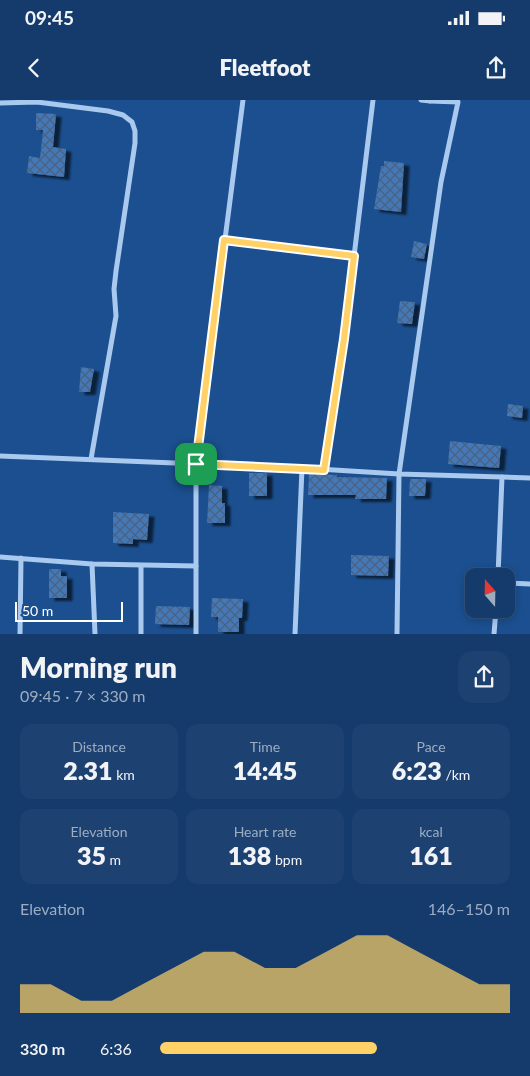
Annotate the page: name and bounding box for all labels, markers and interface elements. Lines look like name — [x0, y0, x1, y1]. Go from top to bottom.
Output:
text: 09:45 — [25, 6, 74, 29]
icon: back — [20, 54, 48, 82]
text: Fleetfoot — [220, 54, 310, 81]
icon: share — [482, 54, 510, 82]
pin — [175, 443, 217, 485]
icon: arrive — [182, 450, 210, 478]
north arrow — [465, 568, 515, 618]
map controls — [465, 568, 515, 618]
scale bar — [15, 598, 122, 622]
text: 50 m — [22, 602, 53, 619]
text: Morning run — [20, 650, 177, 684]
button: share — [458, 651, 510, 703]
text: 09:45 · 7 × 330 m — [20, 686, 145, 705]
text: Distance — [72, 738, 126, 755]
text: Time — [250, 738, 280, 755]
text: Pace — [416, 738, 446, 755]
text: 2.31 — [63, 755, 113, 785]
text: 14:45 — [233, 755, 297, 785]
text: 6:23 — [392, 755, 442, 785]
text: km — [113, 766, 135, 783]
text: /km — [442, 766, 470, 783]
text: Elevation — [71, 823, 127, 840]
text: Heart rate — [234, 823, 296, 840]
text: kcal — [419, 823, 443, 840]
text: 35 — [77, 840, 106, 870]
text: 138 — [228, 840, 271, 870]
text: 161 — [409, 840, 453, 870]
text: m — [106, 851, 121, 868]
text: bpm — [271, 851, 302, 868]
text: Elevation — [20, 899, 85, 918]
text: 146–150 m — [428, 899, 510, 918]
text: 330 m — [20, 1039, 65, 1058]
text: 6:36 — [100, 1039, 132, 1058]

